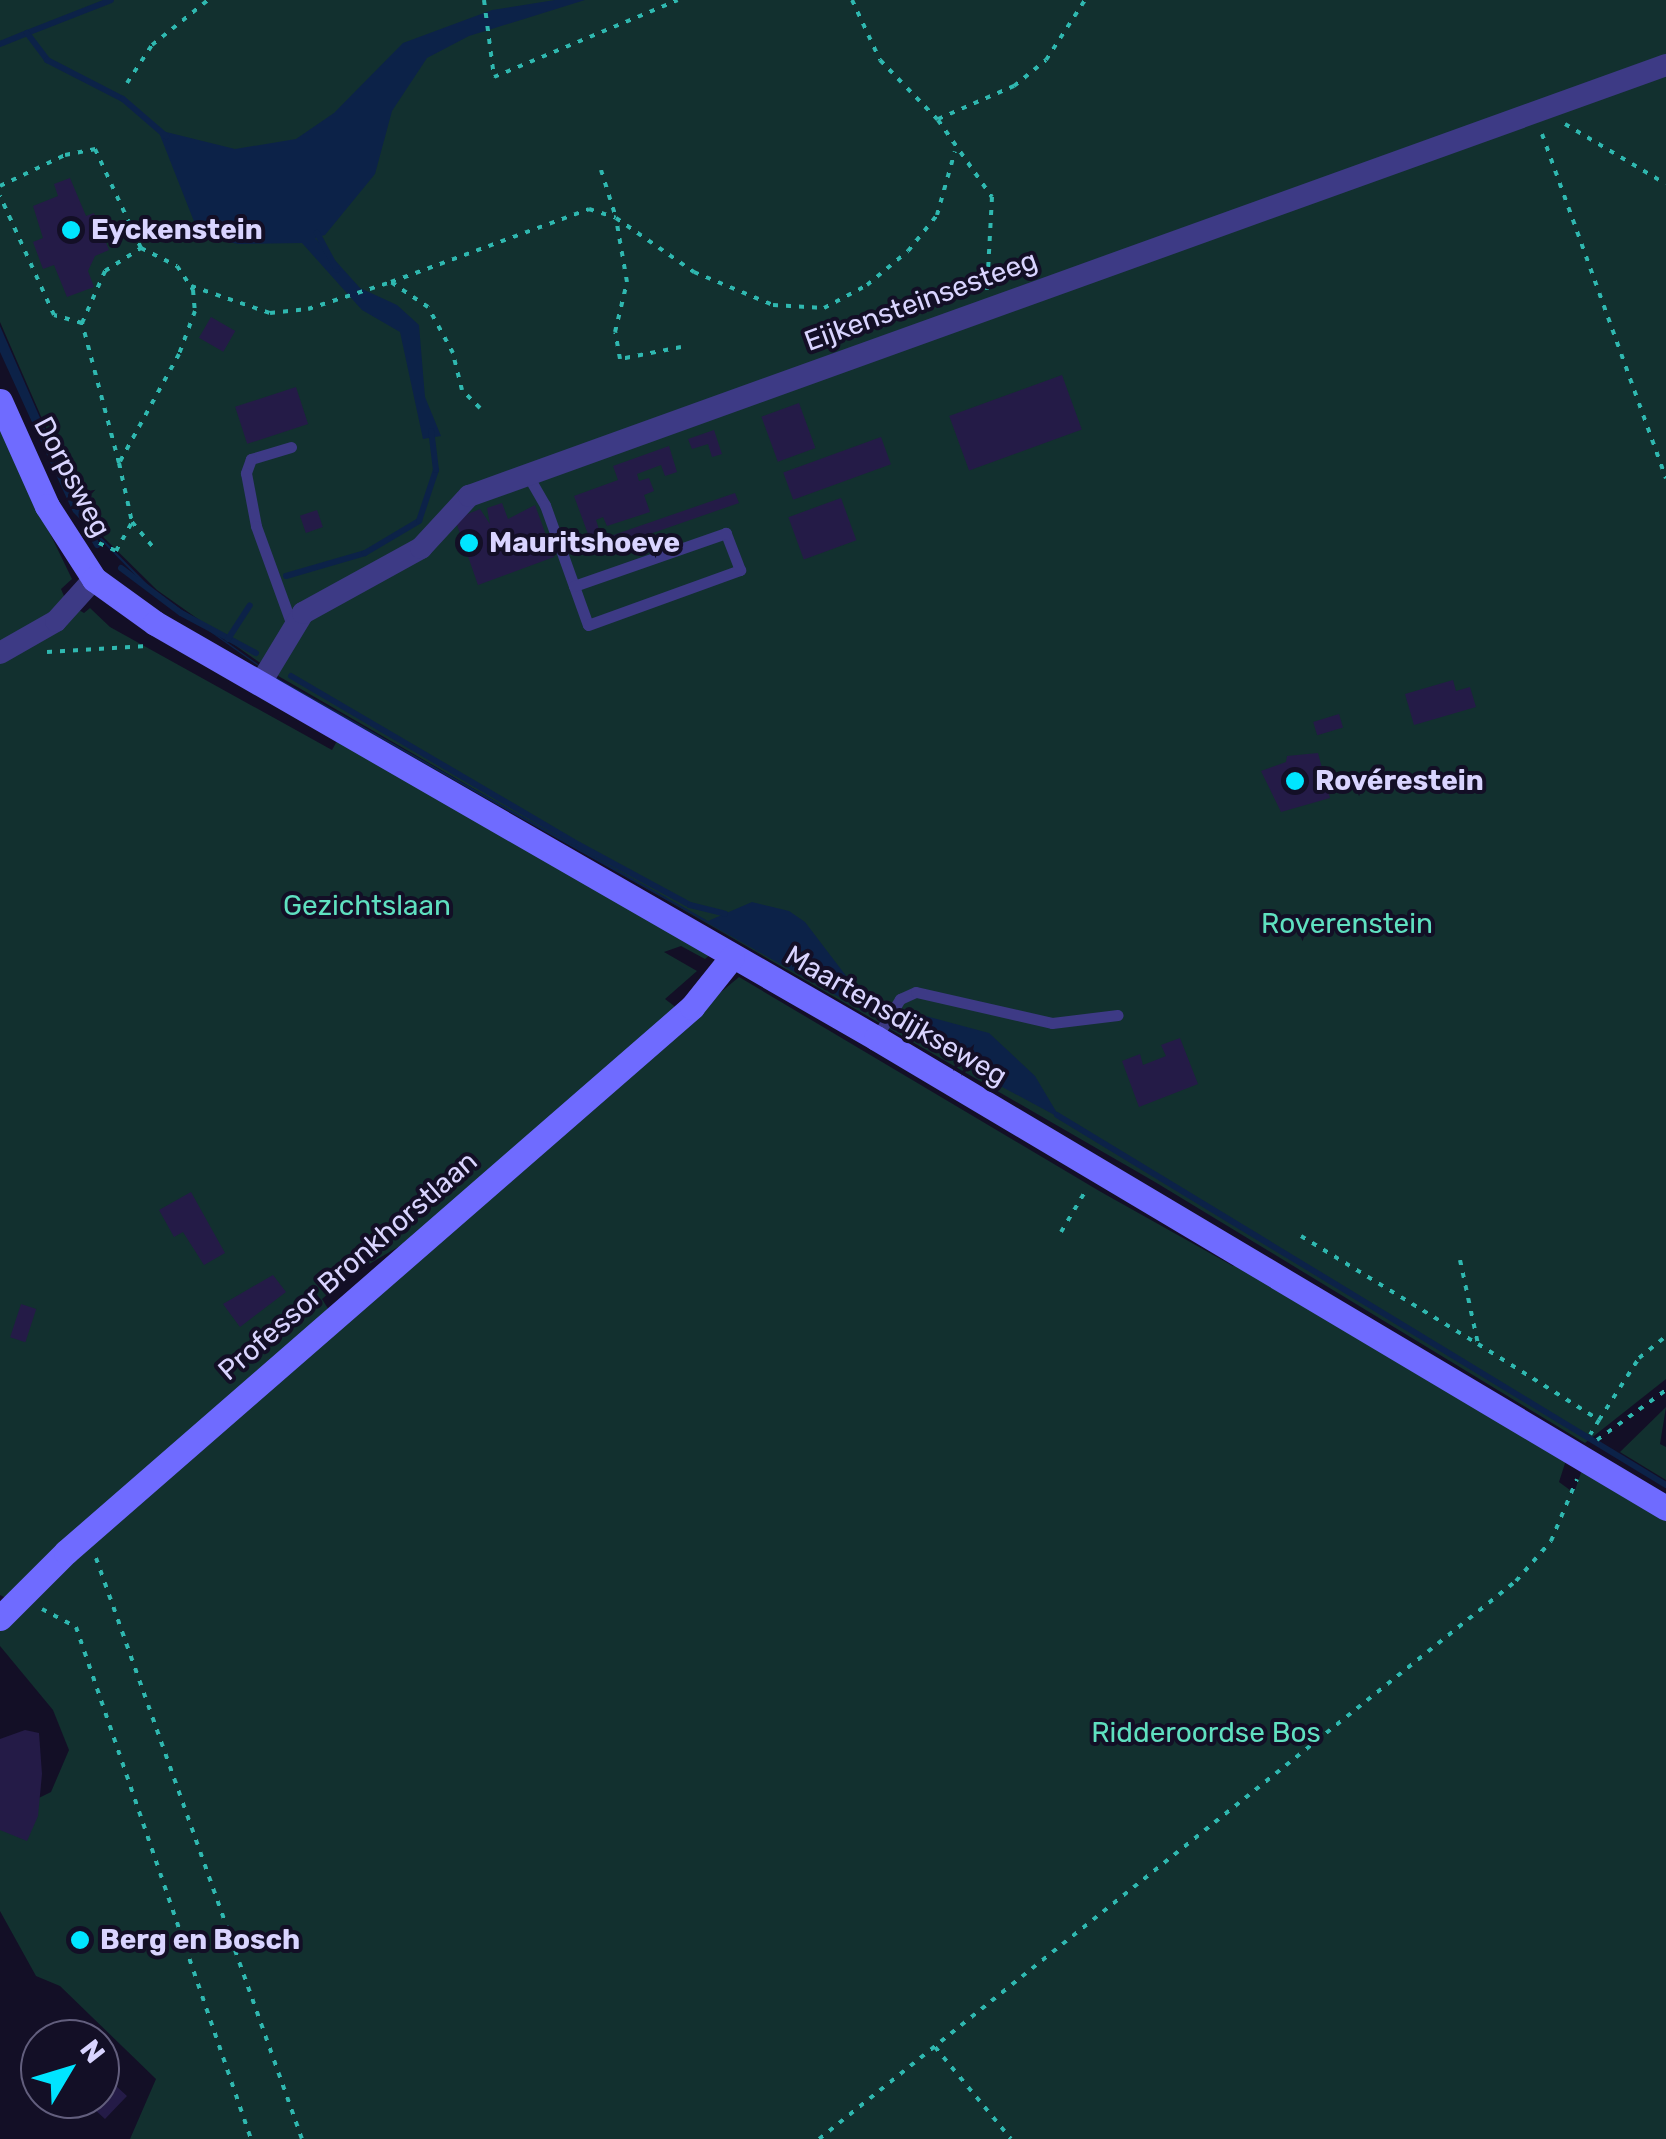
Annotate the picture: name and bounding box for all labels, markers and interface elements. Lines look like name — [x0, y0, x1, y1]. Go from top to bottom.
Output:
place label: Eyckenstein — [91, 213, 263, 247]
marker: Eyckenstein — [60, 219, 82, 241]
street label: Eijkensteinsesteeg — [800, 243, 1042, 359]
street label: Dorpsweg — [26, 411, 118, 543]
place label: Mauritshoeve — [489, 526, 680, 560]
marker: Mauritshoeve — [458, 532, 480, 554]
place label: Rovérestein — [1315, 764, 1484, 798]
marker: Rovérestein — [1284, 770, 1306, 792]
park label: Gezichtslaan — [283, 889, 451, 923]
park label: Roverenstein — [1261, 907, 1433, 941]
street label: Maartensdijkseweg — [779, 939, 1013, 1093]
street label: Professor Bronkhorstlaan — [211, 1144, 485, 1388]
park label: Ridderoordse Bos — [1091, 1716, 1321, 1750]
place label: Berg en Bosch — [100, 1923, 300, 1957]
marker: Berg en Bosch — [69, 1929, 91, 1951]
north arrow — [20, 2019, 120, 2119]
text: N — [73, 2033, 112, 2070]

